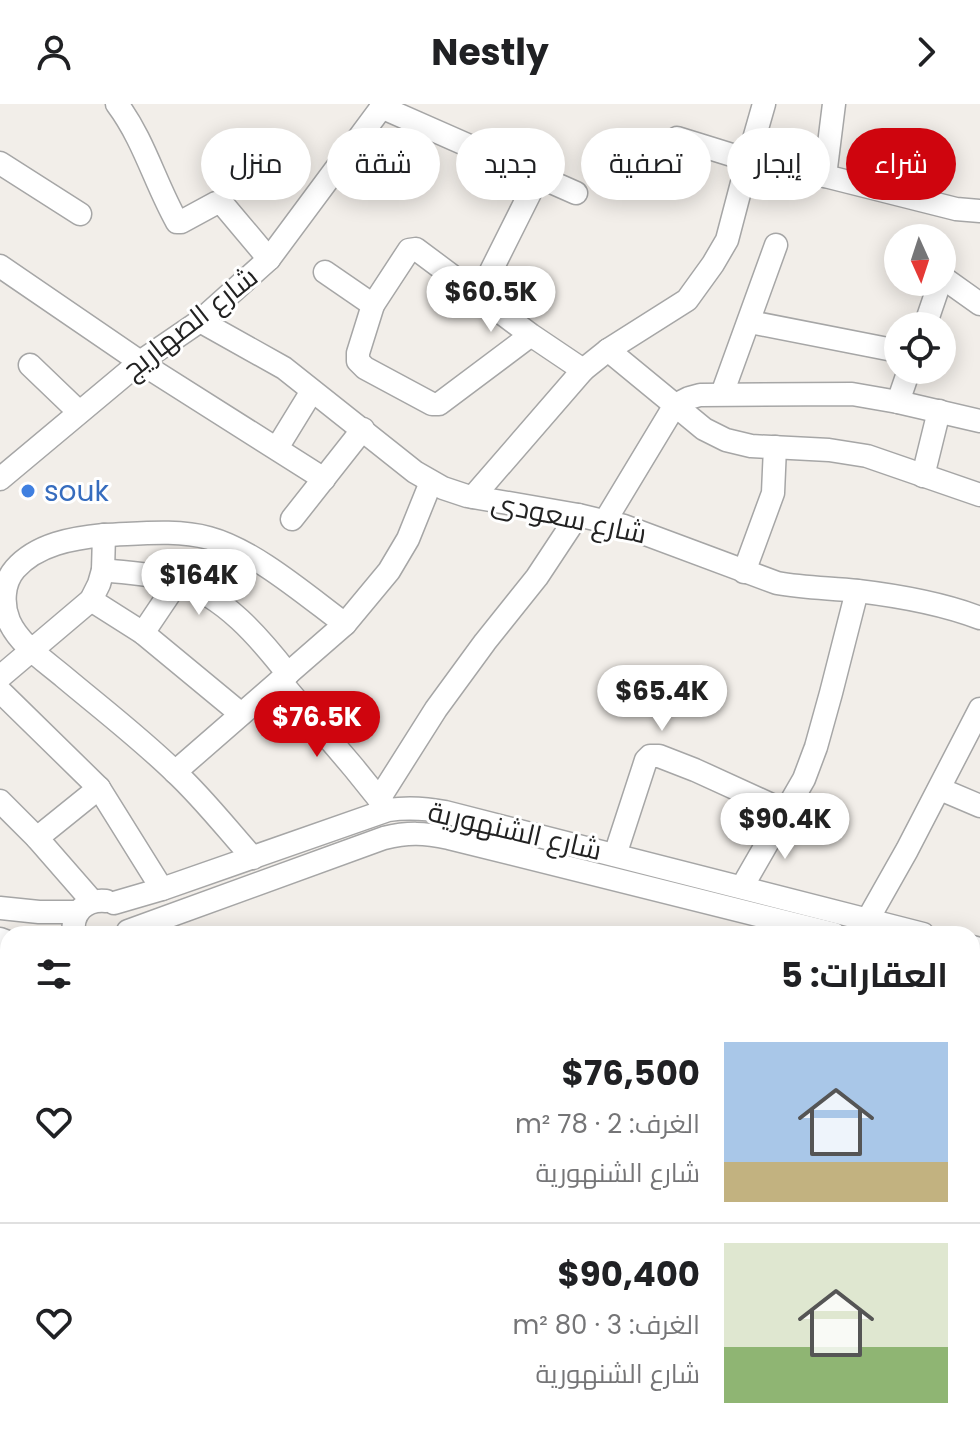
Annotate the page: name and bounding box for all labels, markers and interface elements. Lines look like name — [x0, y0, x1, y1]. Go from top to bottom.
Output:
text: Nestly — [431, 27, 549, 78]
icon: person — [32, 30, 76, 74]
icon: forward — [904, 30, 948, 74]
chip: منزل — [201, 128, 311, 200]
chip: شقة — [327, 128, 440, 200]
chip: جديد — [456, 128, 565, 200]
chip: تصفية — [581, 128, 711, 200]
chip: إيجار — [727, 128, 830, 200]
chip: شراء — [846, 128, 956, 200]
north arrow — [884, 224, 956, 296]
map controls — [884, 224, 956, 384]
street label: شارع الصهاريج — [114, 258, 266, 388]
pin: $60.5K — [426, 266, 556, 334]
text: $60.5K — [445, 274, 537, 310]
button: locate — [884, 312, 956, 384]
place label: souk — [44, 472, 109, 511]
marker: souk — [19, 482, 37, 500]
street label: شارع سعودى — [488, 483, 650, 553]
pin: $164K — [143, 549, 255, 617]
text: $164K — [159, 557, 239, 593]
pin: $65.4K — [597, 665, 727, 733]
text: $65.4K — [615, 673, 709, 709]
pin: $76.5K — [252, 691, 382, 759]
text: $76.5K — [272, 699, 362, 735]
street label: شارع الشنهورية — [424, 792, 606, 870]
pin: $90.4K — [720, 793, 850, 861]
text: $90.4K — [738, 801, 832, 837]
text: العقارات: 5 — [781, 951, 948, 999]
icon: filters — [32, 952, 76, 996]
text: $76,500 — [562, 1049, 700, 1097]
icon: home — [788, 1074, 884, 1170]
icon: heart — [32, 1100, 76, 1144]
text: الغرف: 2 · 78 m² — [515, 1106, 700, 1142]
text: شارع الشنهورية — [535, 1155, 700, 1191]
text: $90,400 — [557, 1250, 700, 1298]
icon: home — [788, 1275, 884, 1371]
icon: heart — [32, 1301, 76, 1345]
text: الغرف: 3 · 80 m² — [512, 1307, 700, 1343]
text: شارع الشنهورية — [535, 1356, 700, 1392]

